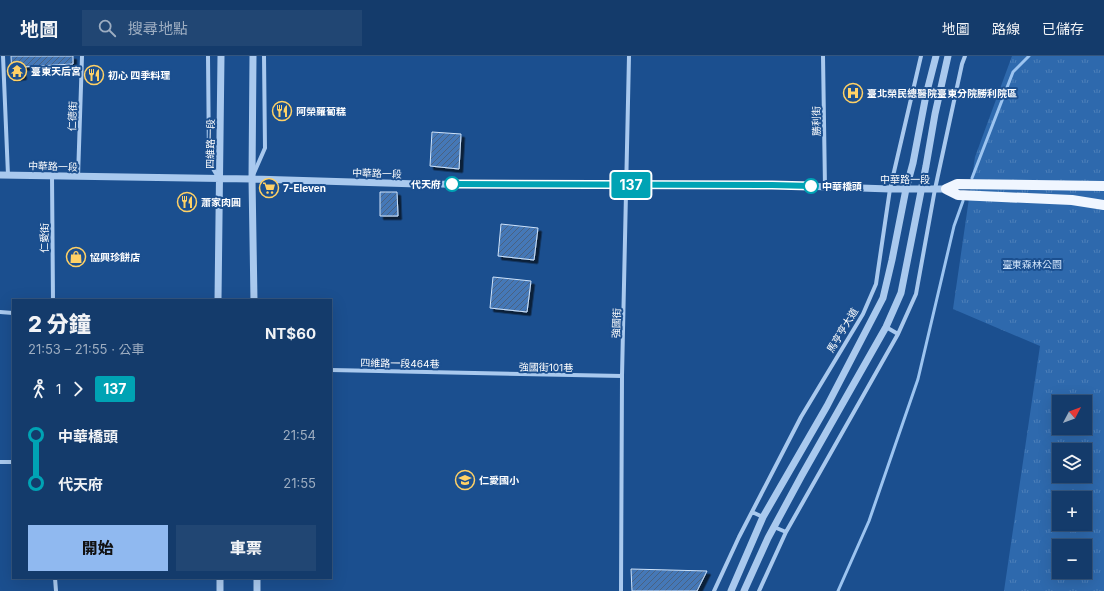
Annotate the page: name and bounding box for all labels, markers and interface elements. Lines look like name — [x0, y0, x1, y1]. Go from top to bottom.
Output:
search box — [82, 10, 362, 46]
icon: search — [96, 17, 118, 39]
text: 地圖 — [20, 18, 58, 41]
text: 搜尋地點 — [128, 19, 188, 38]
text: 地圖 — [942, 20, 970, 37]
text: 路線 — [992, 20, 1020, 37]
text: 已儲存 — [1042, 20, 1084, 37]
temple icon: 臺東天后宮 — [6, 60, 28, 82]
restaurant icon: 初心 四季料理 — [83, 64, 105, 86]
place label: 臺東天后宮 — [31, 65, 81, 77]
place label: 初心 四季料理 — [108, 69, 170, 81]
hospital icon: 臺北榮民總醫院臺東分院勝利院區 — [842, 82, 864, 104]
place label: 臺北榮民總醫院臺東分院勝利院區 — [867, 87, 1017, 99]
restaurant icon: 阿榮蘿蔔糕 — [271, 100, 293, 122]
street label: 仁德街 — [65, 101, 79, 131]
place label: 阿榮蘿蔔糕 — [296, 105, 346, 117]
street label: 勝利街 — [810, 106, 822, 136]
street label: 四維路一段 — [204, 119, 216, 169]
street label: 中華路一段 — [28, 159, 78, 173]
street label: 中華路一段 — [352, 166, 402, 180]
line badge: 137 — [608, 172, 654, 198]
street label: 中華路一段 — [880, 173, 930, 185]
marker: 代天府 — [444, 176, 460, 192]
text: 137 — [619, 176, 643, 193]
supermarket icon: 7-Eleven — [258, 177, 280, 199]
place label: 代天府 — [411, 178, 441, 190]
marker: 中華橋頭 — [803, 178, 819, 194]
place label: 中華橋頭 — [822, 180, 862, 192]
place label: 7-Eleven — [283, 182, 326, 194]
restaurant icon: 蕭家肉圓 — [176, 191, 198, 213]
place label: 蕭家肉圓 — [201, 196, 241, 208]
street label: 仁愛街 — [38, 223, 50, 253]
shop icon: 協興珍餅店 — [65, 246, 87, 268]
place label: 協興珍餅店 — [90, 251, 140, 263]
park label: 臺東森林公園 — [1002, 258, 1062, 270]
street label: 馬亨亨大道 — [824, 305, 860, 355]
street label: 強國街 — [609, 308, 623, 338]
text: 2 分鐘 — [28, 311, 91, 337]
text: NT$60 — [265, 324, 316, 343]
text: 21:53 – 21:55 · 公車 — [28, 341, 145, 357]
street label: 四維路一段464巷 — [360, 356, 440, 370]
street label: 強國街101巷 — [519, 361, 573, 373]
icon: walk — [28, 378, 50, 400]
icon: forward — [67, 378, 89, 400]
text: 137 — [103, 380, 127, 397]
text: 1 — [56, 381, 61, 397]
north arrow — [1052, 395, 1092, 435]
map controls — [1052, 395, 1092, 579]
text: 中華橋頭 — [58, 427, 118, 446]
text: 21:54 — [283, 427, 316, 443]
button: layers — [1052, 443, 1092, 483]
school or university icon: 仁愛國小 — [454, 469, 476, 491]
place label: 仁愛國小 — [479, 474, 520, 486]
text: 代天府 — [58, 475, 103, 494]
text: 21:55 — [283, 475, 316, 491]
button: + — [1052, 491, 1092, 531]
button: 開始 — [28, 525, 168, 571]
button: 車票 — [176, 525, 316, 571]
button: − — [1052, 539, 1092, 579]

